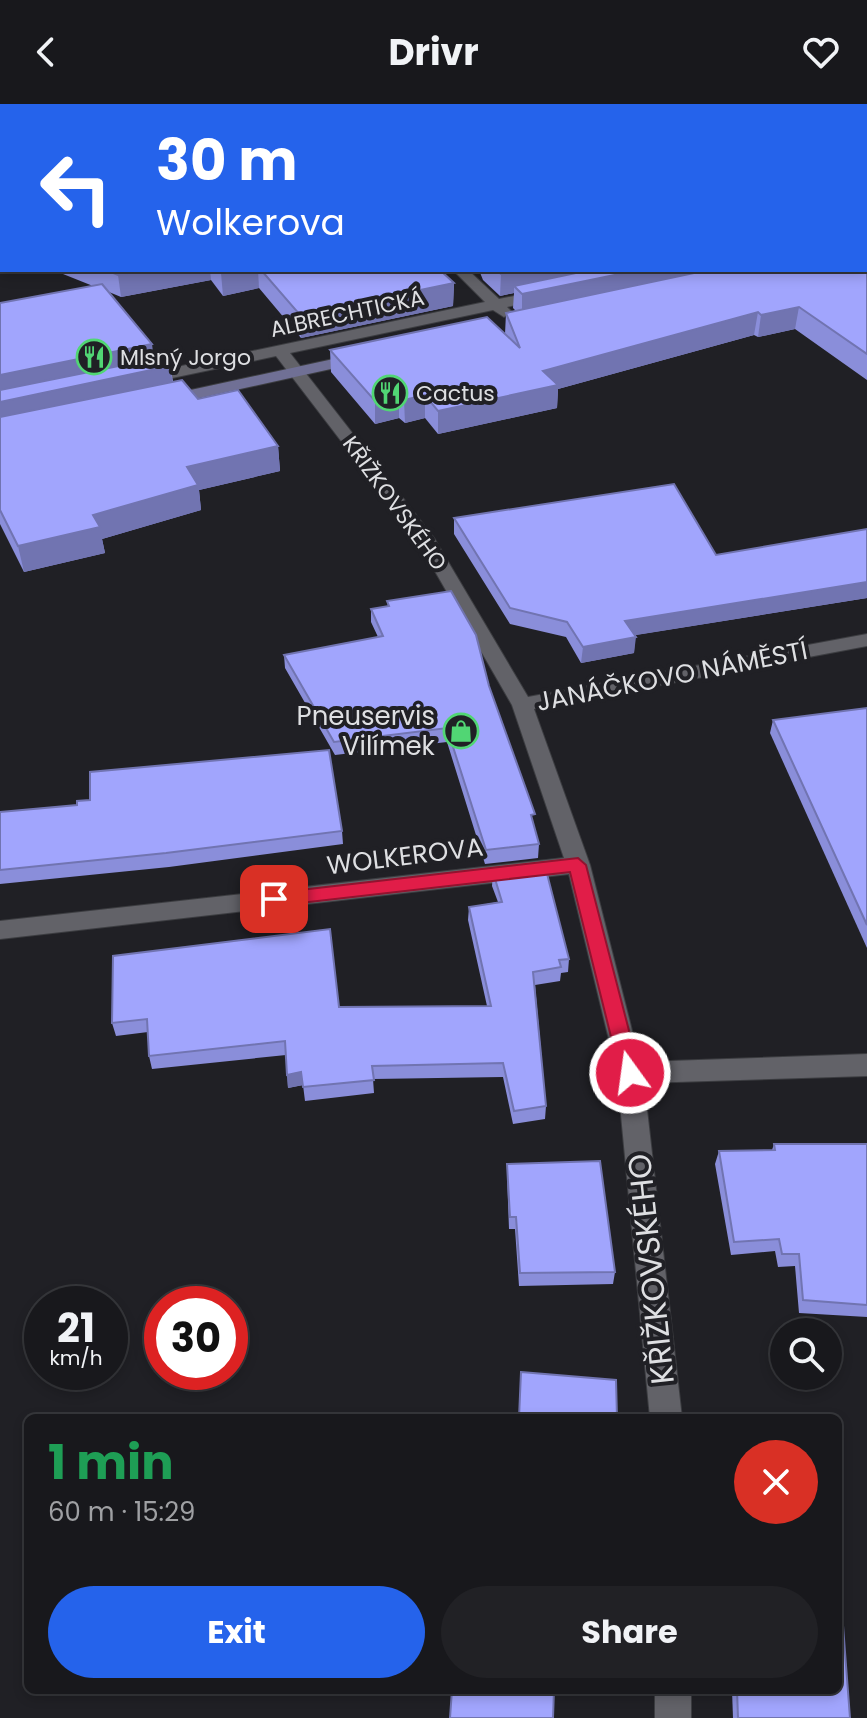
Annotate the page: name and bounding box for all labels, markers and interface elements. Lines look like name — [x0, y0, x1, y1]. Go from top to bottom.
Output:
text: Drivr — [388, 27, 479, 78]
icon: back — [24, 30, 68, 74]
icon: heart — [799, 30, 843, 74]
text: 30 m — [156, 121, 298, 200]
icon: left — [24, 136, 128, 240]
text: Wolkerova — [156, 197, 345, 248]
street label: ALBRECHTICKÁ — [267, 282, 427, 345]
restaurant icon: Mlsný Jorgo — [75, 338, 113, 376]
place label: Mlsný Jorgo — [120, 342, 251, 373]
restaurant icon: Cactus — [371, 374, 409, 412]
place label: Cactus — [416, 378, 495, 409]
street label: KŘIŽKOVSKÉHO — [335, 430, 454, 577]
street label: JANÁČKOVO NÁMĚSTÍ — [533, 632, 811, 720]
place label: Pneuservis Vilímek — [297, 698, 436, 764]
shop icon: Pneuservis Vilímek — [442, 712, 480, 750]
street label: WOLKEROVA — [325, 829, 485, 883]
pin — [240, 865, 308, 933]
icon: arrive — [252, 877, 296, 921]
position arrow — [588, 1031, 672, 1115]
street label: KŘIŽKOVSKÉHO — [616, 1152, 685, 1386]
speed limit sign: 30 — [144, 1286, 248, 1390]
text: 21 — [57, 1300, 95, 1356]
map controls — [770, 1318, 842, 1390]
button: search — [770, 1318, 842, 1390]
text: km/h — [49, 1344, 103, 1372]
text: 1 min — [48, 1429, 174, 1496]
button: close — [734, 1440, 818, 1524]
text: 60 m · 15:29 — [48, 1494, 195, 1530]
button: Exit — [48, 1586, 425, 1678]
button: Share — [441, 1586, 818, 1678]

